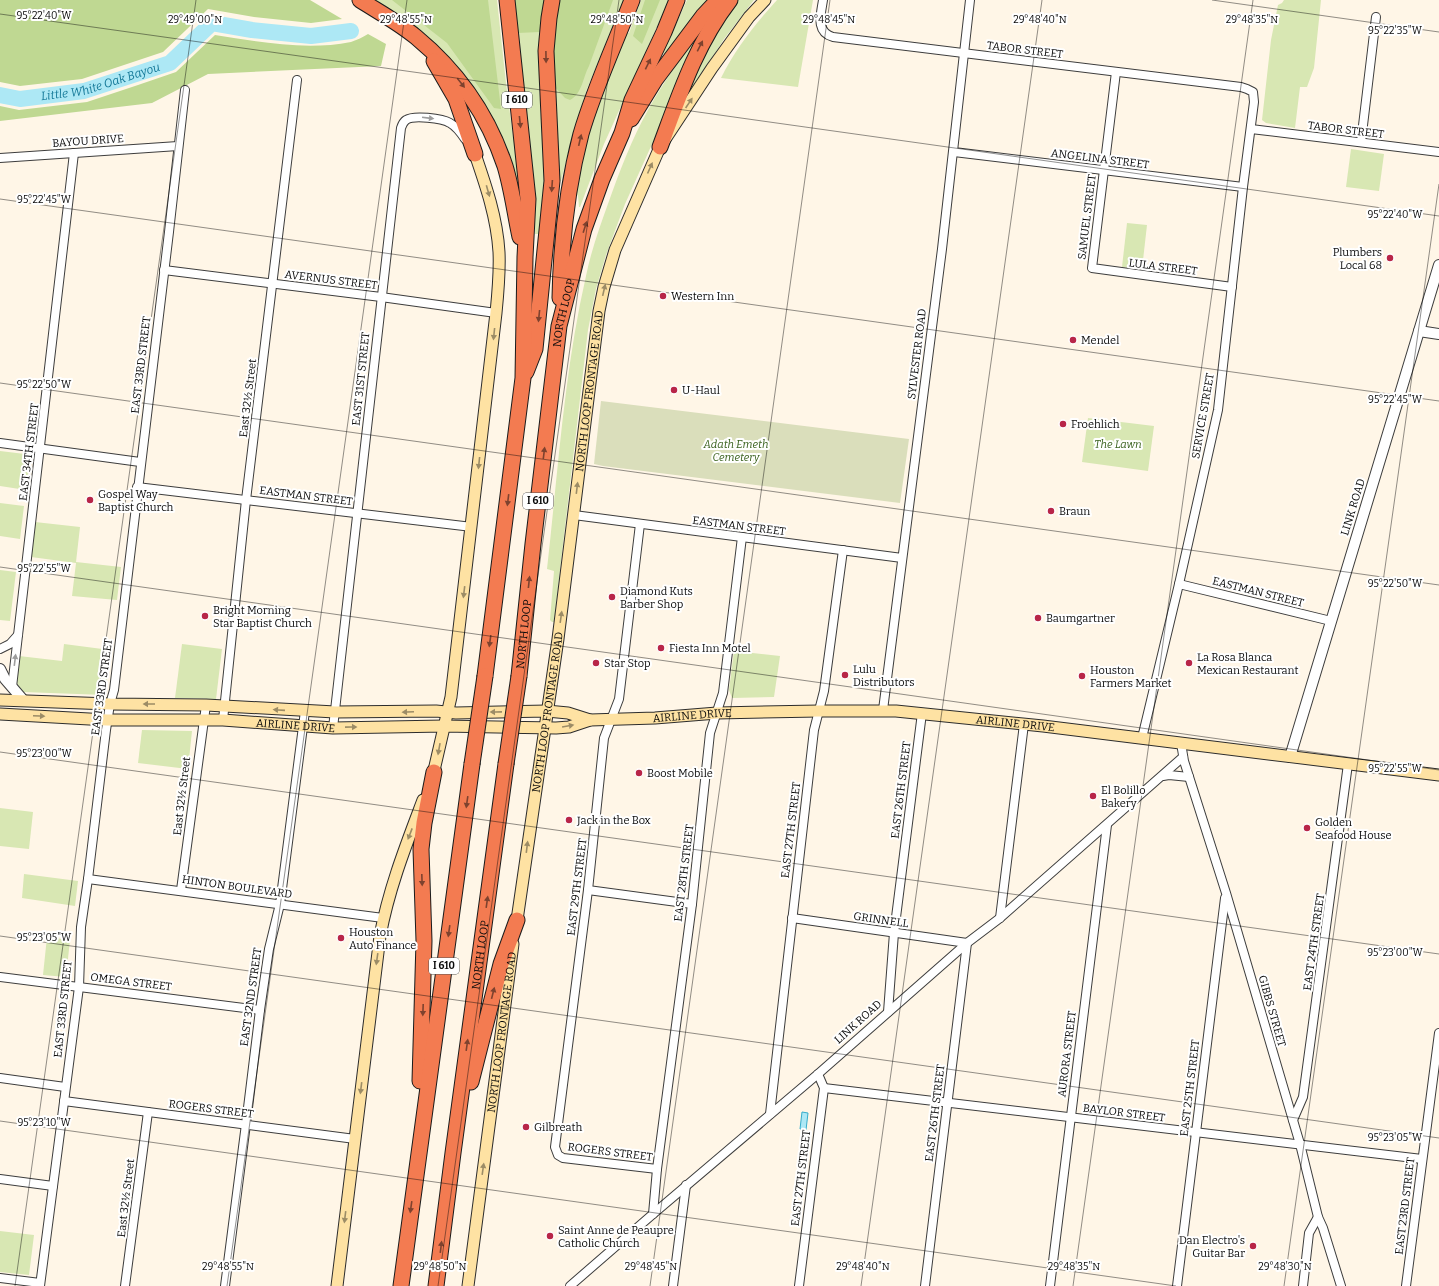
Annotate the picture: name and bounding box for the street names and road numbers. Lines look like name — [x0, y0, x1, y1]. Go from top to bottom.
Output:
street label: TABOR STREET — [986, 39, 1064, 61]
road number: I 610 — [502, 92, 532, 108]
street label: TABOR STREET — [1307, 119, 1385, 141]
street label: BAYOU DRIVE — [52, 132, 124, 150]
street label: ANGELINA STREET — [1050, 147, 1150, 172]
street label: SAMUEL STREET — [1075, 173, 1099, 260]
street label: LULA STREET — [1128, 256, 1199, 278]
street label: AVERNUS STREET — [284, 268, 379, 292]
street label: NORTH LOOP — [550, 277, 578, 348]
street label: SYLVESTER ROAD — [905, 308, 929, 400]
street label: NORTH LOOP FRONTAGE ROAD — [572, 310, 606, 472]
street label: EAST 33RD STREET — [129, 315, 153, 414]
street label: EAST 31ST STREET — [350, 331, 372, 426]
street label: East 32½ Street — [237, 358, 259, 438]
street label: SERVICE STREET — [1189, 372, 1217, 460]
street label: EAST 34TH STREET — [17, 402, 42, 502]
street label: LINK ROAD — [1338, 477, 1368, 537]
street label: EASTMAN STREET — [259, 484, 354, 508]
road number: I 610 — [523, 493, 553, 509]
street label: EASTMAN STREET — [692, 514, 787, 538]
street label: EASTMAN STREET — [1211, 574, 1306, 610]
street label: NORTH LOOP — [513, 598, 534, 670]
street label: NORTH LOOP FRONTAGE ROAD — [529, 631, 565, 793]
street label: EAST 33RD STREET — [89, 637, 115, 736]
street label: AIRLINE DRIVE — [652, 706, 732, 725]
street label: AIRLINE DRIVE — [975, 713, 1056, 734]
street label: AIRLINE DRIVE — [256, 716, 336, 735]
street label: EAST 26TH STREET — [889, 740, 913, 839]
street label: East 32½ Street — [171, 756, 193, 836]
street label: EAST 27TH STREET — [779, 781, 803, 879]
street label: EAST 28TH STREET — [672, 823, 696, 922]
street label: EAST 29TH STREET — [565, 837, 589, 936]
street label: HINTON BOULEVARD — [181, 873, 293, 901]
street label: EAST 24TH STREET — [1301, 892, 1327, 991]
street label: GRINNELL — [853, 910, 909, 930]
street label: NORTH LOOP — [469, 919, 491, 990]
street label: EAST 32ND STREET — [238, 946, 264, 1047]
street label: NORTH LOOP FRONTAGE ROAD — [484, 951, 518, 1113]
road number: I 610 — [429, 958, 459, 974]
street label: EAST 33RD STREET — [51, 959, 75, 1058]
street label: OMEGA STREET — [90, 971, 173, 994]
street label: GIBBS STREET — [1256, 974, 1289, 1049]
street label: LINK ROAD — [832, 997, 884, 1047]
street label: AURORA STREET — [1055, 1009, 1079, 1098]
street label: EAST 25TH STREET — [1178, 1038, 1202, 1137]
street label: EAST 26TH STREET — [923, 1063, 947, 1162]
street label: ROGERS STREET — [168, 1097, 255, 1121]
street label: BAYLOR STREET — [1082, 1101, 1166, 1125]
street label: EAST 27TH STREET — [789, 1129, 813, 1227]
street label: ROGERS STREET — [567, 1140, 654, 1164]
street label: EAST 23RD STREET — [1393, 1156, 1417, 1255]
street label: East 32½ Street — [115, 1158, 137, 1238]

